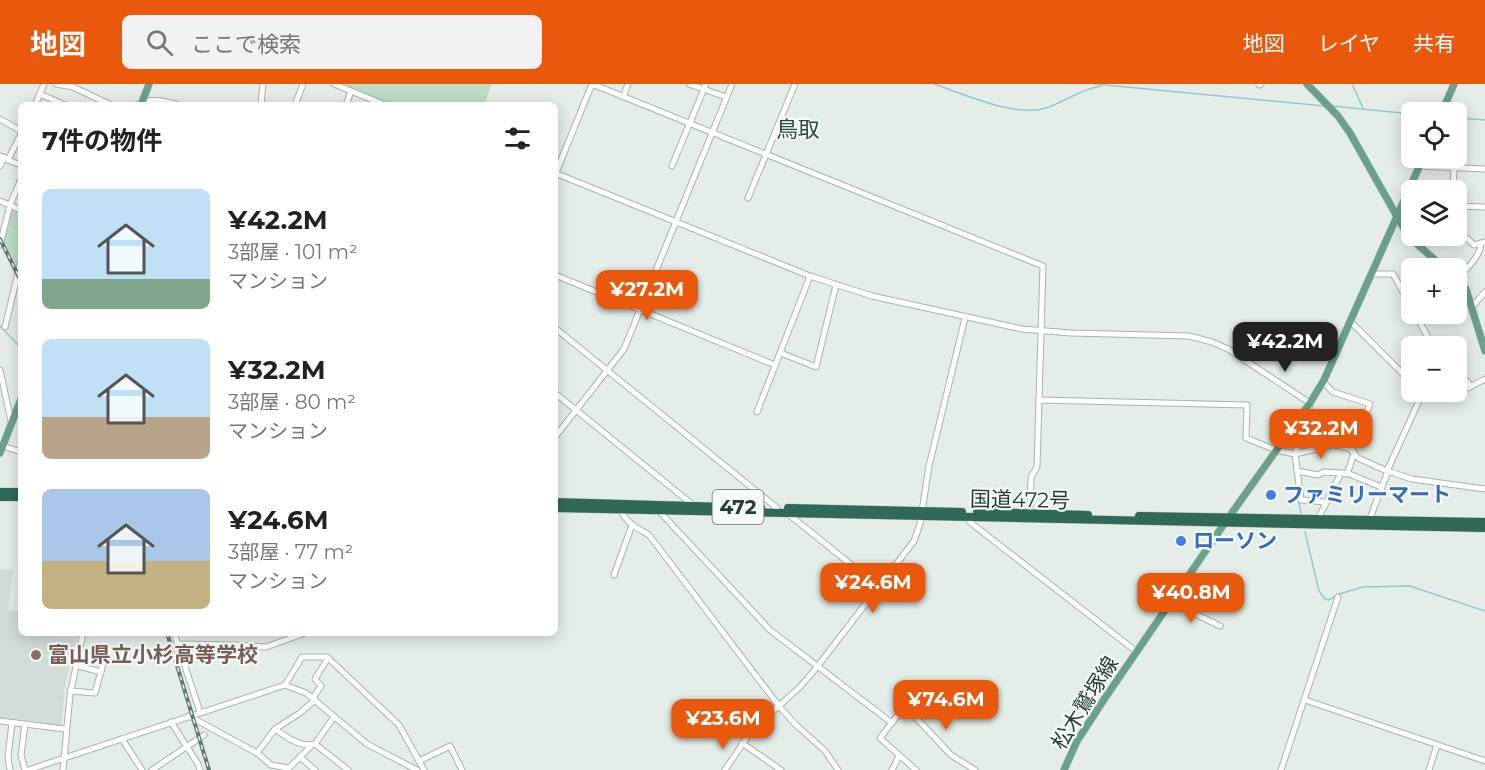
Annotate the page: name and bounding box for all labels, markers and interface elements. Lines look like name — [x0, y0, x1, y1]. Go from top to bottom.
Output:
search box — [122, 15, 542, 69]
icon: search — [143, 26, 176, 59]
text: 地図 — [30, 27, 86, 61]
text: ここで検索 — [191, 31, 301, 58]
text: 地図 — [1243, 31, 1285, 56]
text: レイヤ — [1318, 31, 1380, 56]
text: 共有 — [1413, 31, 1455, 56]
map controls — [1401, 102, 1467, 402]
button: locate — [1401, 102, 1467, 168]
district label: 鳥取 — [776, 116, 820, 143]
icon: filters — [501, 122, 534, 155]
text: 7件の物件 — [42, 125, 162, 157]
button: layers — [1401, 180, 1467, 246]
text: ¥42.2M — [228, 204, 328, 236]
icon: home — [90, 213, 162, 285]
text: 3部屋 · 101 m² — [228, 240, 358, 264]
button: + — [1401, 258, 1467, 324]
text: マンション — [228, 269, 328, 293]
pin: ¥27.2M — [598, 270, 696, 321]
text: ¥27.2M — [610, 277, 684, 301]
pin: ¥42.2M — [1236, 322, 1334, 373]
text: ¥42.2M — [1247, 329, 1323, 353]
button: − — [1401, 336, 1467, 402]
text: ¥32.2M — [228, 354, 326, 386]
icon: home — [90, 363, 162, 435]
text: 3部屋 · 80 m² — [228, 390, 356, 414]
pin: ¥32.2M — [1272, 409, 1370, 460]
text: ¥32.2M — [1284, 416, 1359, 440]
text: マンション — [228, 419, 328, 443]
place label: ファミリーマート — [1283, 482, 1451, 507]
street label: 国道472号 — [970, 486, 1070, 513]
marker: ファミリーマート — [1264, 488, 1278, 502]
road number: 472 — [712, 490, 764, 524]
text: ¥24.6M — [228, 504, 329, 536]
icon: home — [90, 513, 162, 585]
place label: ローソン — [1193, 528, 1277, 553]
marker: ローソン — [1174, 534, 1188, 548]
text: 3部屋 · 77 m² — [228, 540, 353, 564]
pin: ¥24.6M — [824, 563, 922, 614]
text: マンション — [228, 569, 328, 593]
text: ¥24.6M — [834, 570, 912, 594]
pin: ¥40.8M — [1142, 573, 1240, 624]
text: ¥40.8M — [1151, 580, 1231, 604]
place label: 富山県立小杉高等学校 — [48, 642, 258, 667]
marker: 富山県立小杉高等学校 — [29, 648, 43, 662]
street label: 松木鷲塚線 — [1046, 652, 1123, 754]
pin: ¥74.6M — [897, 680, 995, 731]
text: ¥74.6M — [907, 687, 985, 711]
pin: ¥23.6M — [674, 699, 772, 750]
text: ¥23.6M — [685, 706, 761, 730]

